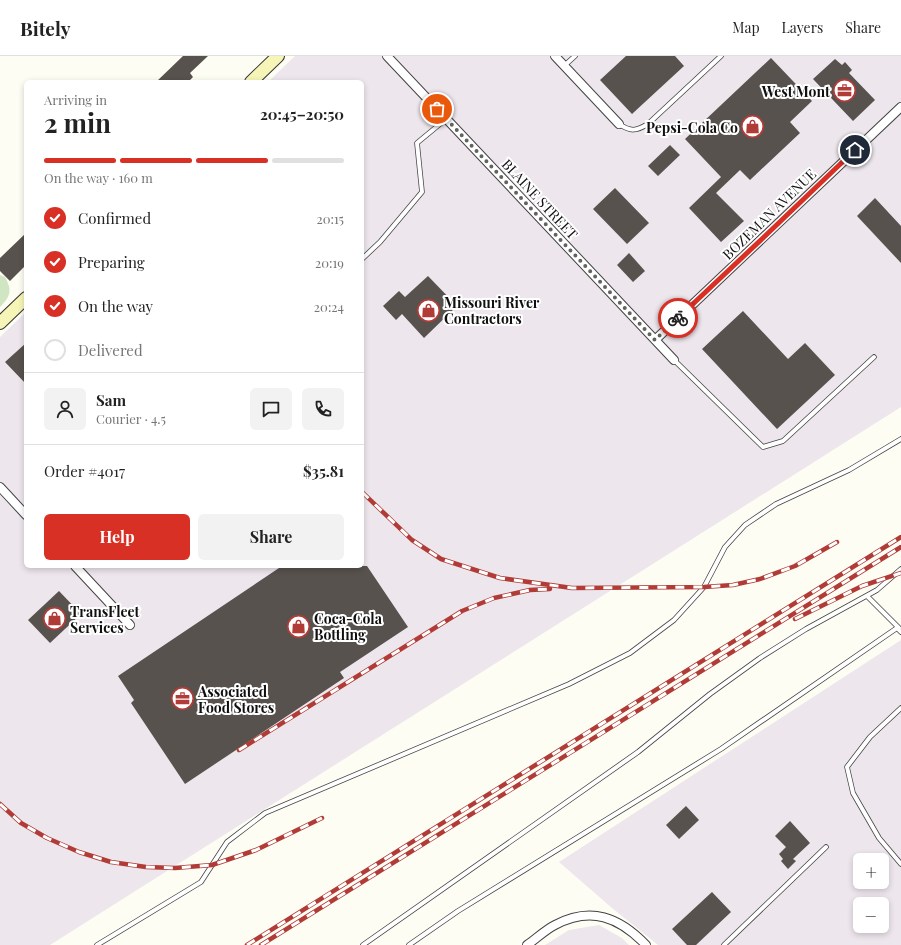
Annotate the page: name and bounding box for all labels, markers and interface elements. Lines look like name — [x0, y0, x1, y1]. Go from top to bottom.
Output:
text: Bitely — [20, 15, 71, 41]
text: Map — [732, 18, 760, 37]
text: Layers — [782, 18, 823, 37]
text: Share — [845, 18, 881, 37]
office icon: West Mont — [832, 78, 858, 104]
place label: West Mont — [761, 82, 830, 101]
text: Arriving in — [44, 91, 107, 108]
pin — [420, 92, 454, 126]
icon: bag — [426, 98, 448, 120]
text: 20:45–20:50 — [260, 104, 344, 124]
text: 2 min — [44, 105, 111, 140]
shop icon: Pepsi-Cola Co — [740, 114, 766, 140]
place label: Pepsi-Cola Co — [646, 118, 738, 137]
pin — [838, 133, 872, 167]
icon: home — [844, 139, 866, 161]
street label: BLAINE STREET — [498, 155, 582, 243]
street label: BOZEMAN AVENUE — [718, 164, 820, 264]
text: On the way · 160 m — [44, 169, 153, 186]
icon: check — [44, 207, 66, 229]
text: Confirmed — [78, 208, 151, 228]
text: 20:15 — [316, 210, 344, 227]
icon: check — [44, 251, 66, 273]
text: Preparing — [78, 252, 145, 272]
text: 20:19 — [315, 254, 344, 271]
place label: Missouri River Contractors — [444, 293, 540, 328]
icon: check — [44, 295, 66, 317]
text: On the way — [78, 296, 153, 316]
shop icon: Missouri River Contractors — [416, 297, 442, 323]
text: 20:24 — [314, 298, 344, 315]
courier — [658, 298, 698, 338]
icon: bike — [667, 307, 689, 329]
text: Delivered — [78, 340, 143, 360]
button: person — [44, 388, 86, 430]
button: chat — [250, 388, 292, 430]
button: phone — [302, 388, 344, 430]
text: Sam — [96, 390, 126, 410]
text: Courier · 4.5 — [96, 410, 166, 427]
text: Order #4017 — [44, 461, 125, 481]
text: $35.81 — [303, 461, 344, 481]
button: Help — [44, 514, 190, 560]
button: Share — [198, 514, 344, 560]
place label: TransFleet Services — [70, 602, 140, 637]
shop icon: TransFleet Services — [41, 606, 67, 632]
place label: Coca-Cola Bottling — [314, 609, 383, 644]
shop icon: Coca-Cola Bottling — [286, 613, 312, 639]
place label: Associated Food Stores — [197, 682, 274, 717]
office icon: Associated Food Stores — [169, 686, 195, 712]
map controls — [853, 853, 889, 933]
button: + — [853, 853, 889, 889]
button: − — [853, 897, 889, 933]

